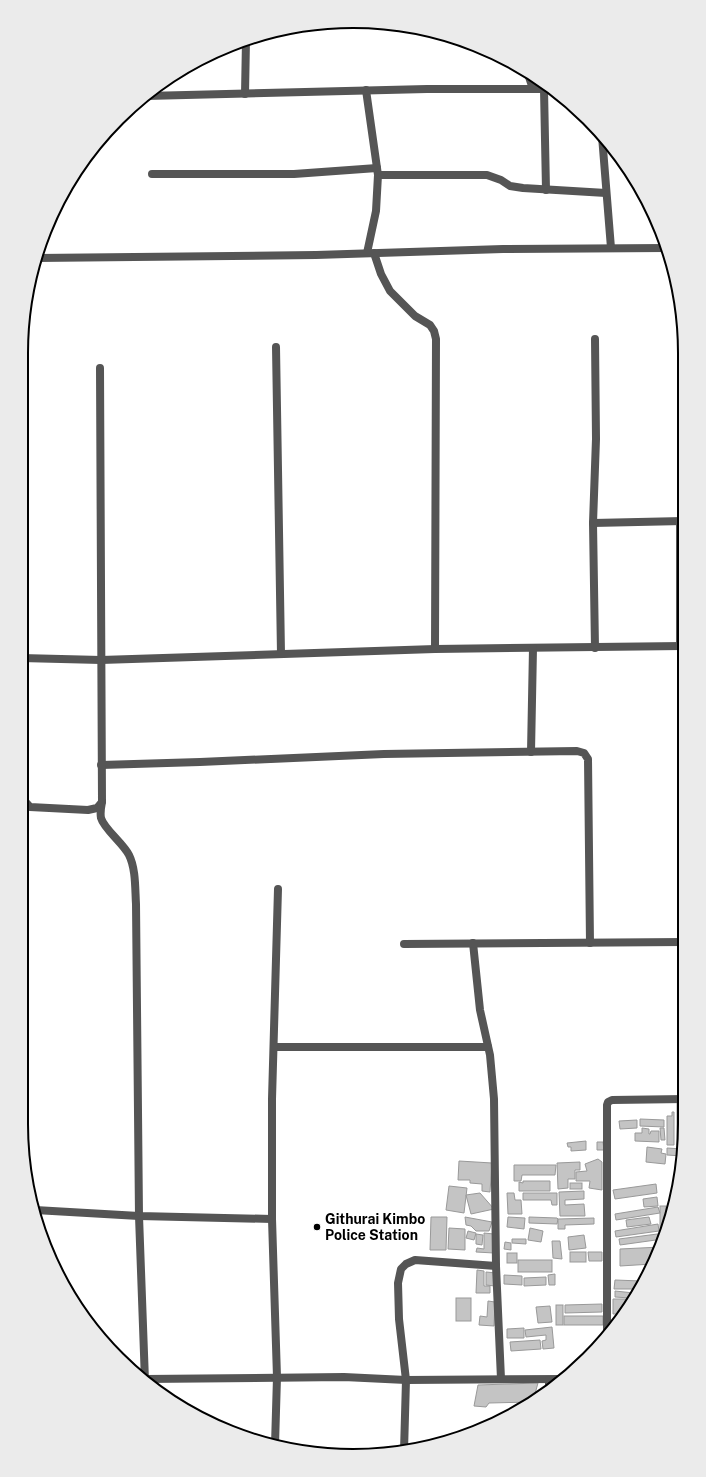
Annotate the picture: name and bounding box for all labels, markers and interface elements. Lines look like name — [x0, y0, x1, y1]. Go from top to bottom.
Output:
place label: Githurai Kimbo Police Station — [325, 1211, 425, 1243]
marker: Githurai Kimbo Police Station — [312, 1222, 322, 1232]

